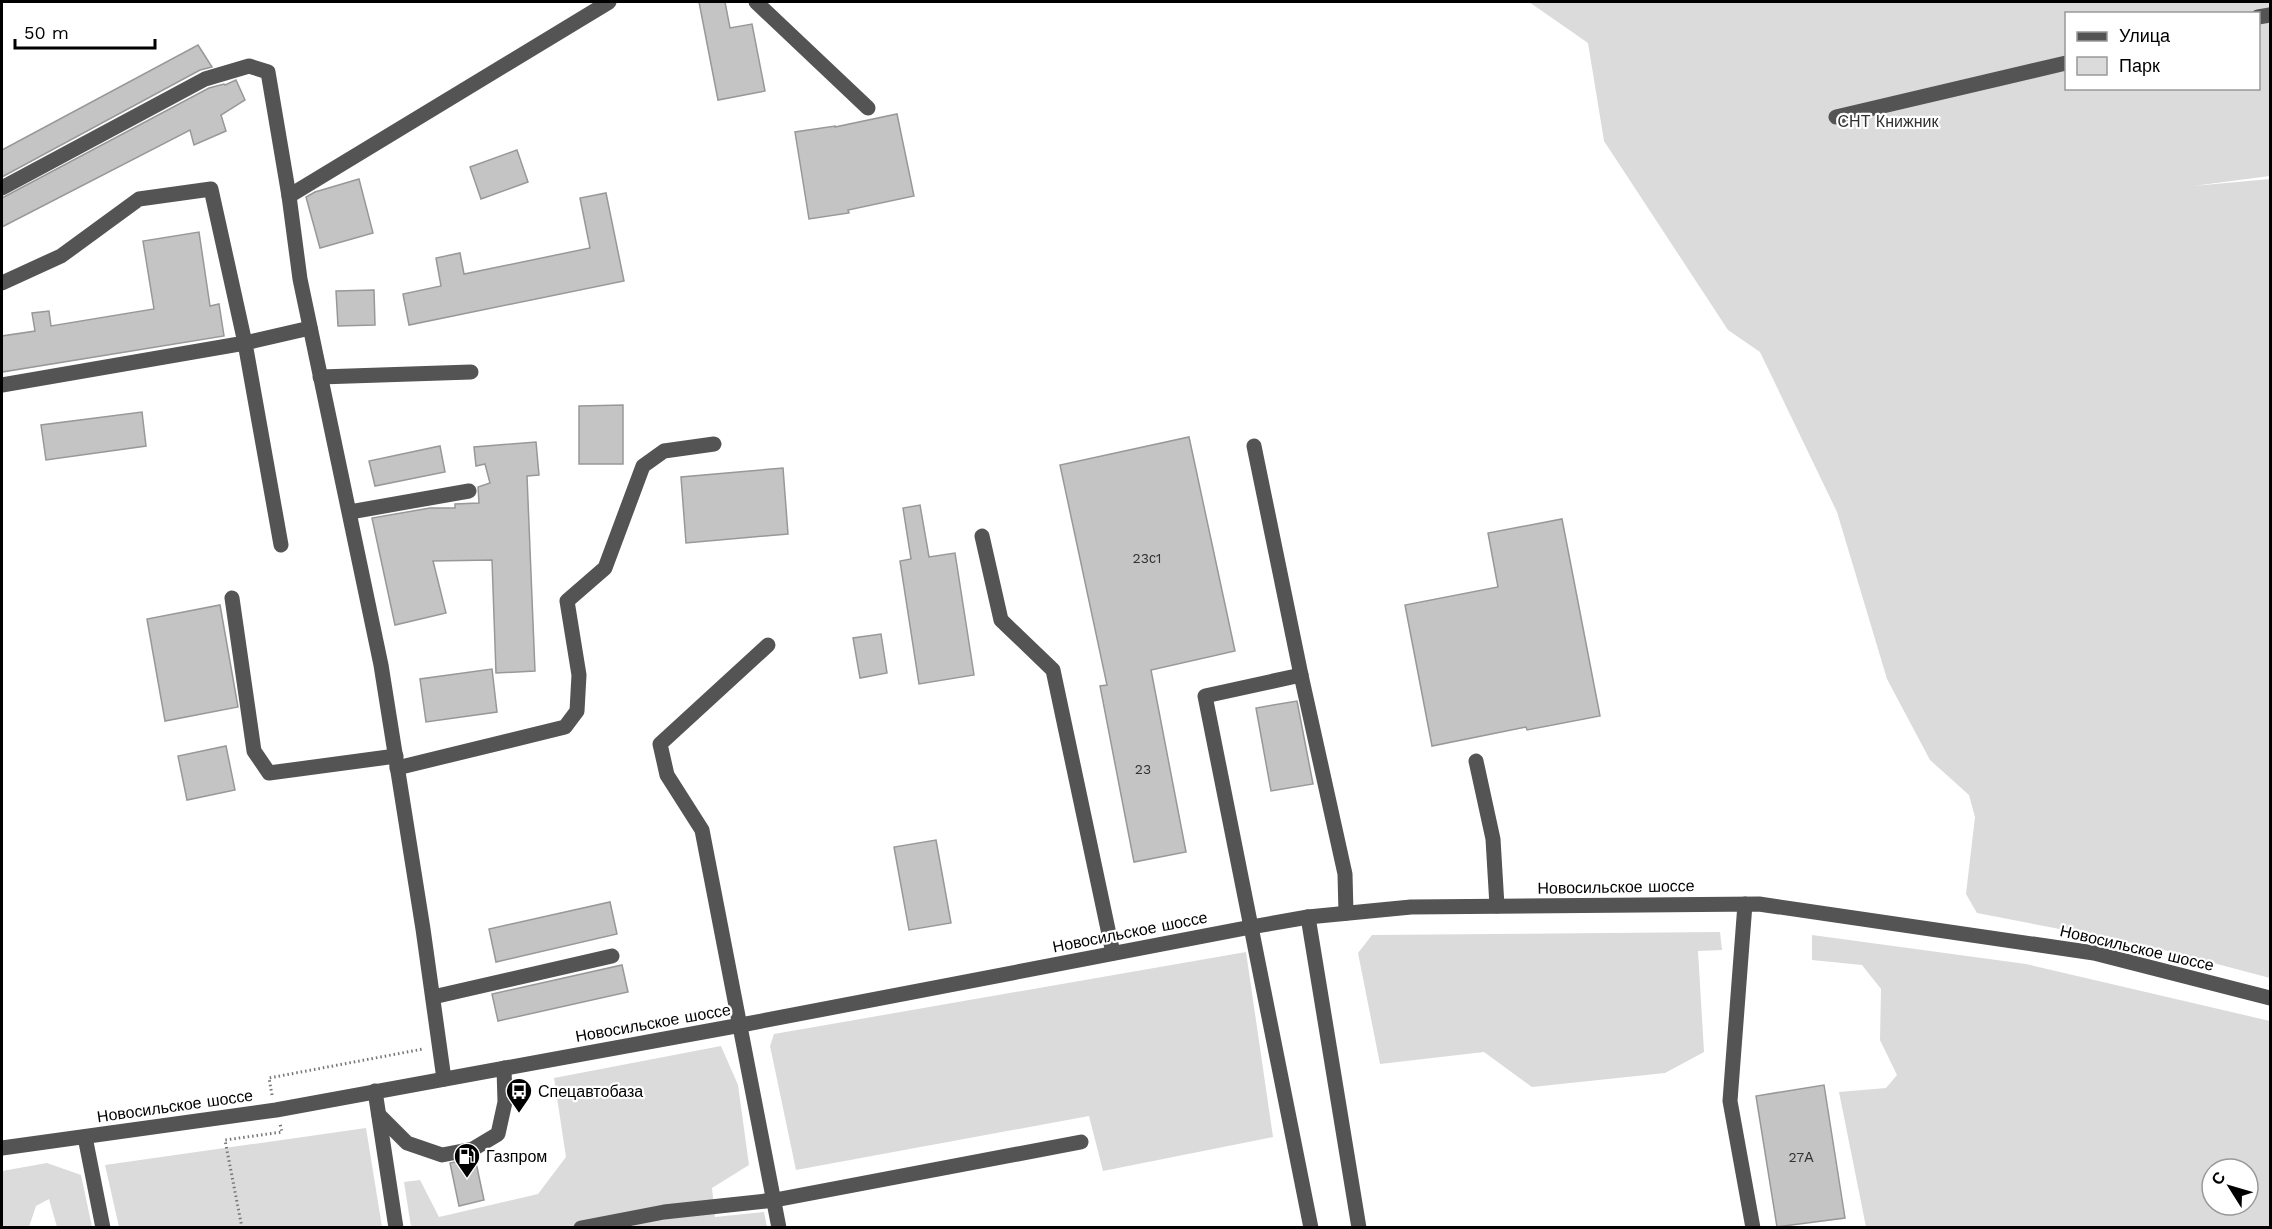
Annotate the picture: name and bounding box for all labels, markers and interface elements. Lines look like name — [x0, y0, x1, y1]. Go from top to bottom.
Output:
scale bar — [15, 12, 154, 50]
legend — [2065, 12, 2260, 90]
text: 50 m — [24, 22, 69, 43]
text: Улица — [2119, 25, 2171, 46]
text: Парк — [2119, 55, 2160, 76]
park label: СНТ Книжник — [1838, 112, 1939, 131]
house number: 23с1 — [1133, 550, 1161, 566]
house number: 23 — [1135, 761, 1151, 777]
street label: Новосильское шоссе — [1537, 876, 1695, 898]
street label: Новосильское шоссе — [1051, 908, 1209, 956]
street label: Новосильское шоссе — [2058, 921, 2216, 975]
street label: Новосильское шоссе — [574, 1000, 732, 1046]
bus stop icon: Спецавтобаза — [504, 1076, 534, 1114]
place label: Спецавтобаза — [538, 1082, 643, 1101]
street label: Новосильское шоссе — [96, 1086, 254, 1126]
fuel station icon: Газпром — [452, 1141, 482, 1179]
place label: Газпром — [486, 1147, 547, 1166]
house number: 27А — [1788, 1149, 1814, 1165]
north arrow — [2200, 1157, 2260, 1217]
text: С — [2207, 1168, 2230, 1189]

